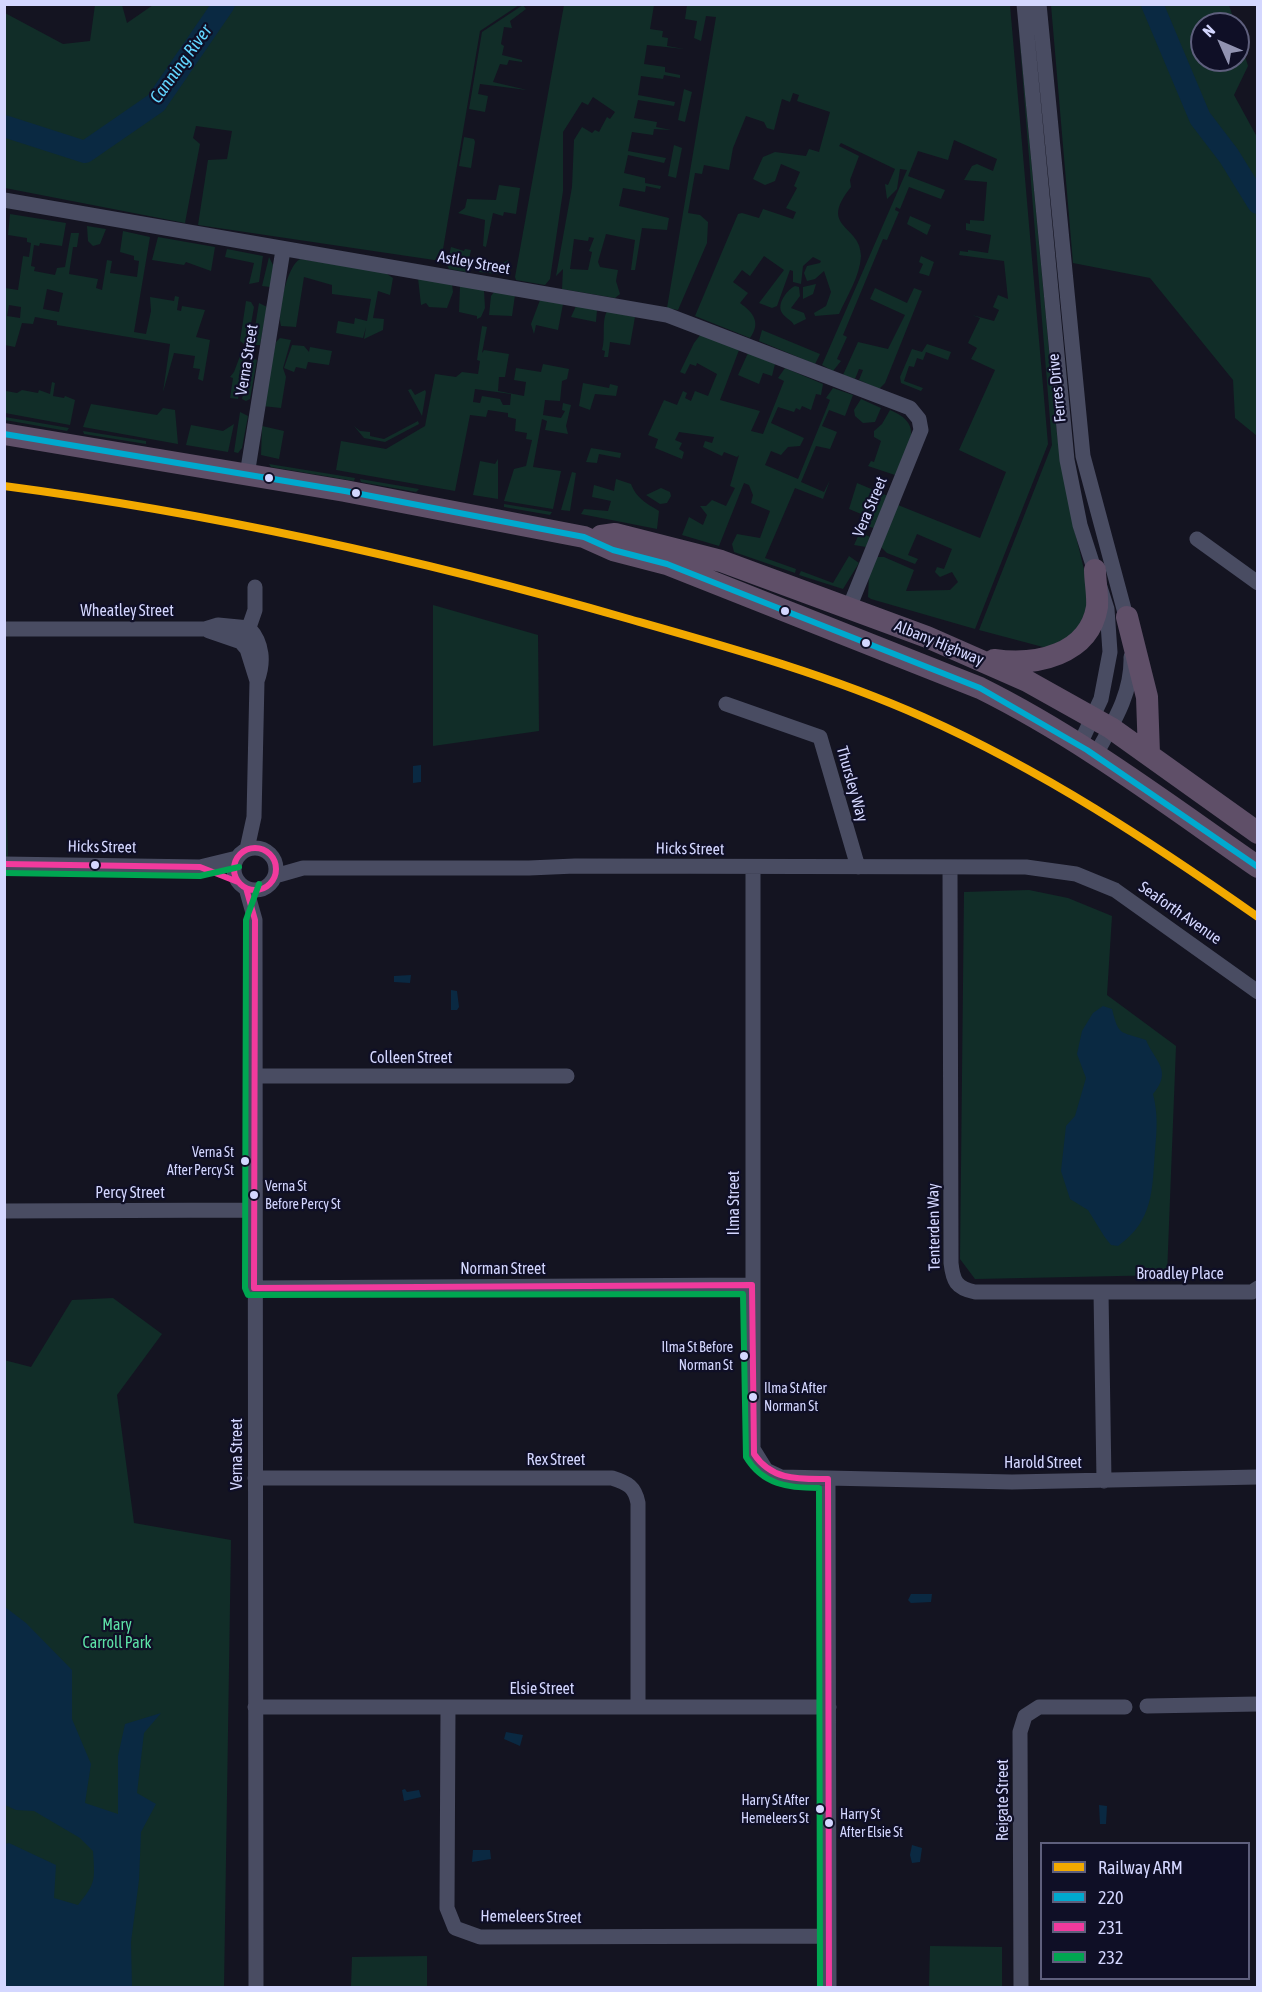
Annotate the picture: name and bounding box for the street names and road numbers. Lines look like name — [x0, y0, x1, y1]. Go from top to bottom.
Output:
street label: Astley Street — [436, 247, 512, 279]
street label: Verna Street — [232, 323, 262, 397]
street label: Ferres Drive — [1044, 353, 1070, 423]
street label: Vera Street — [849, 474, 891, 540]
street label: Wheatley Street — [80, 601, 174, 621]
street label: Albany Highway — [892, 616, 986, 670]
street label: Thursley Way — [832, 744, 872, 824]
street label: Hicks Street — [67, 837, 137, 857]
street label: Hicks Street — [655, 839, 725, 859]
street label: Seaforth Avenue — [1135, 877, 1225, 949]
street label: Colleen Street — [370, 1048, 452, 1068]
street label: Ilma Street — [724, 1171, 744, 1235]
street label: Percy Street — [95, 1183, 165, 1203]
street label: Tenterden Way — [924, 1183, 944, 1271]
street label: Norman Street — [460, 1259, 546, 1279]
street label: Broadley Place — [1136, 1264, 1224, 1284]
street label: Verna Street — [227, 1418, 247, 1490]
street label: Rex Street — [527, 1450, 585, 1470]
street label: Harold Street — [1004, 1453, 1082, 1473]
street label: Elsie Street — [510, 1679, 574, 1699]
street label: Reigate Street — [993, 1759, 1013, 1841]
street label: Hemeleers Street — [480, 1907, 582, 1927]

